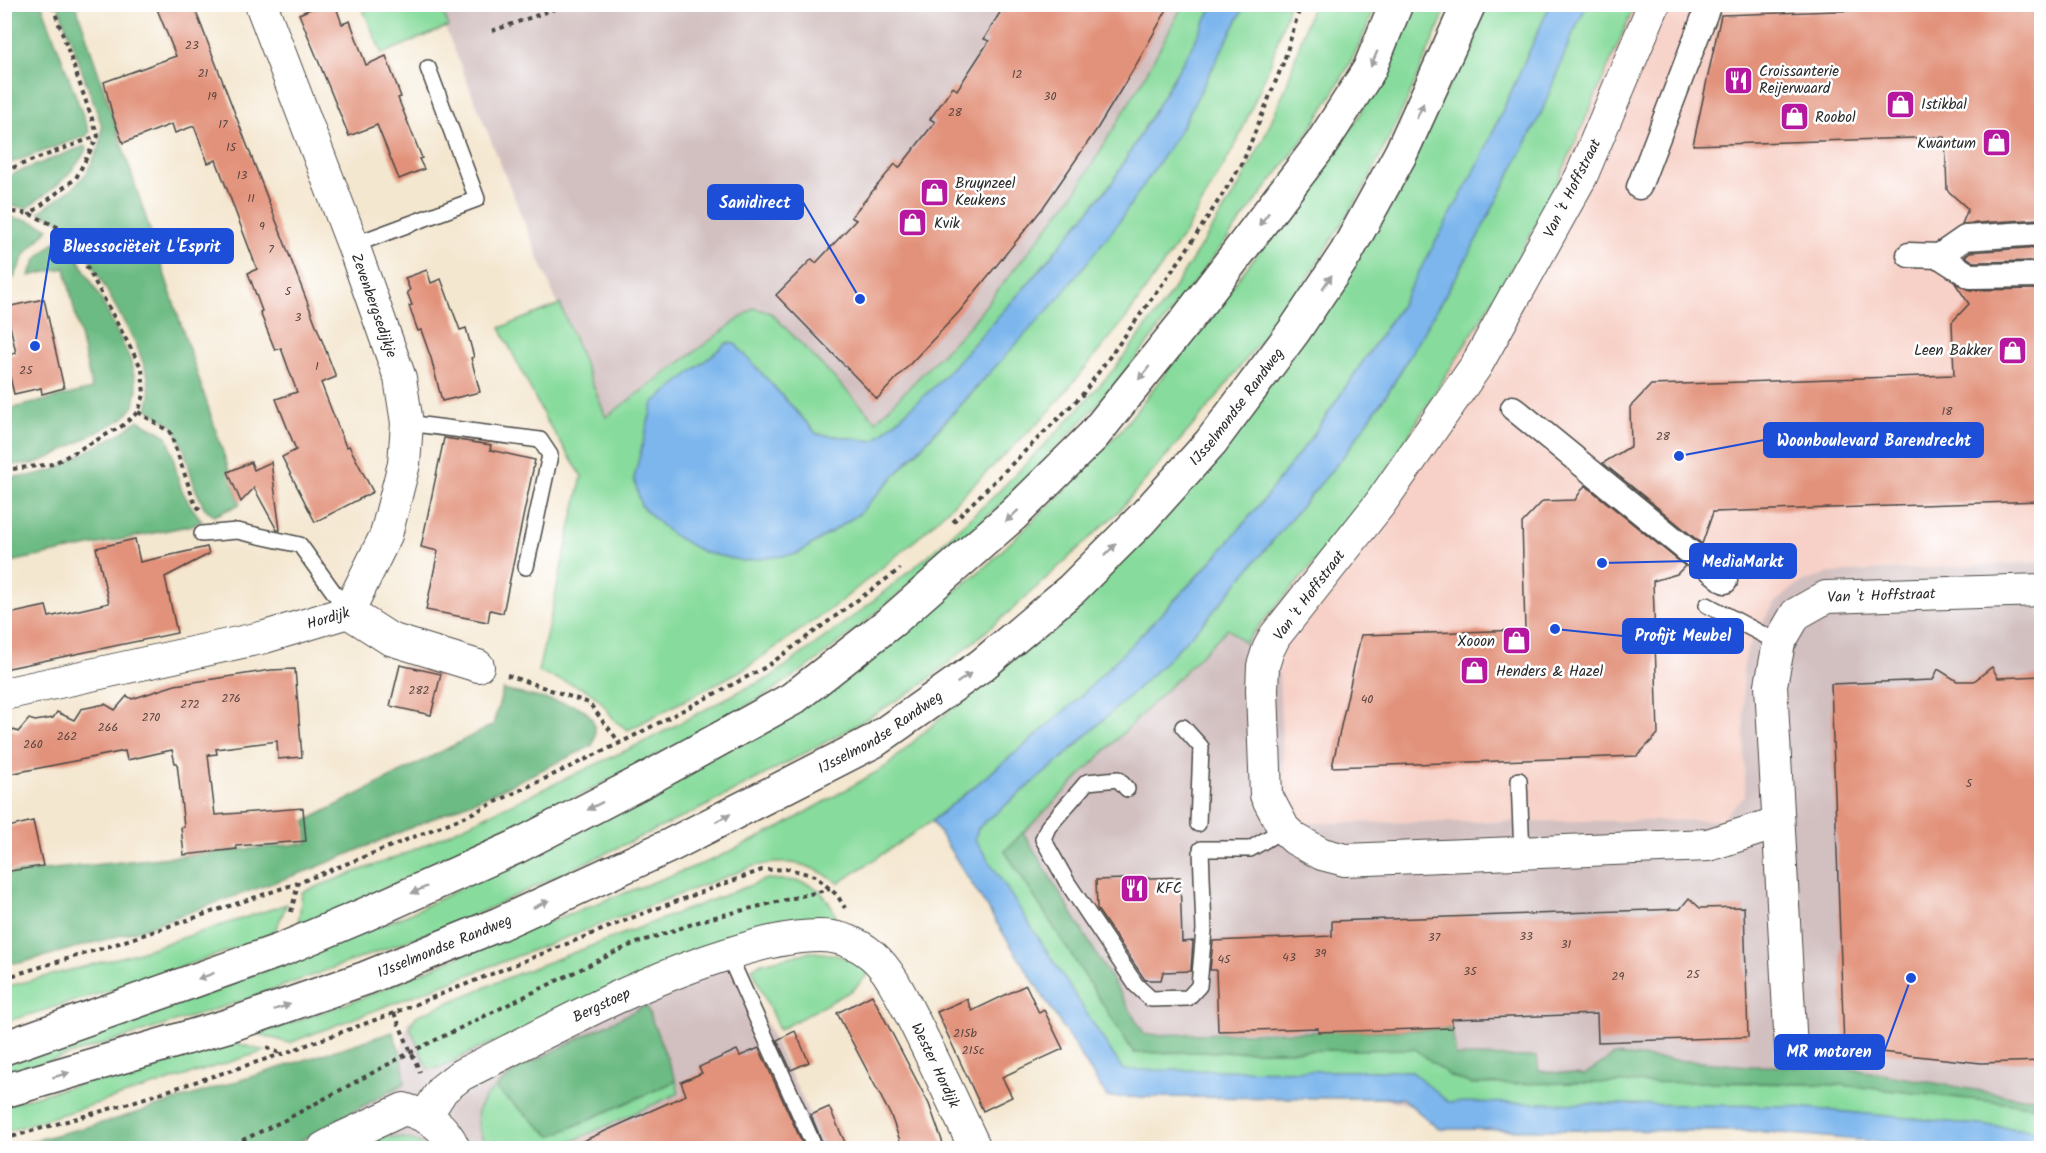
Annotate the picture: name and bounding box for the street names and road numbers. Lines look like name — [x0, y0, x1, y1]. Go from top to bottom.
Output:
street label: Van 't Hoffstraat — [1538, 135, 1608, 242]
street label: Zevenbergsedijkje — [344, 250, 403, 362]
street label: IJsselmondse Randweg — [1184, 343, 1290, 472]
street label: Van 't Hoffstraat — [1268, 545, 1352, 646]
street label: Van 't Hoffstraat — [1827, 582, 1936, 610]
street label: Hordijk — [304, 601, 354, 637]
street label: IJsselmondse Randweg — [814, 685, 948, 781]
street label: IJsselmondse Randweg — [374, 909, 516, 985]
street label: Bergstoep — [569, 982, 635, 1030]
street label: Wester Hordijk — [904, 1019, 966, 1113]

